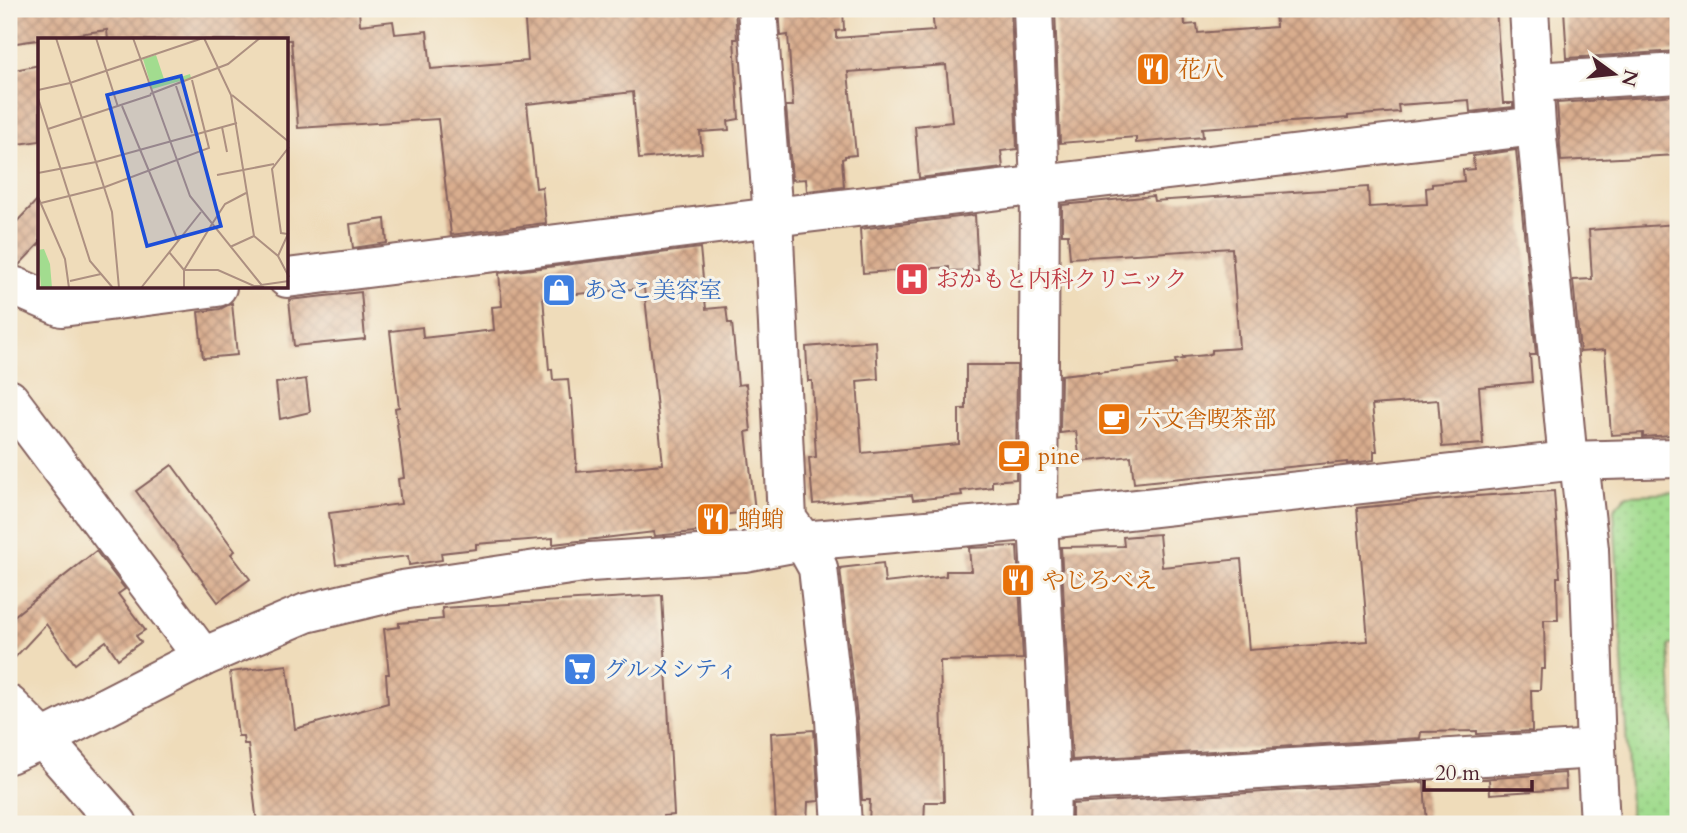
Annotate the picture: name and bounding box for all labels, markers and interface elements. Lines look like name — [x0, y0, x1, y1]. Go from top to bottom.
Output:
inset map — [38, 38, 289, 289]
north arrow — [1578, 38, 1648, 108]
restaurant icon: 花八 — [1134, 50, 1172, 88]
place label: 花八 — [1178, 54, 1224, 85]
text: N — [1615, 67, 1644, 90]
hospital icon: おかもと内科クリニック — [893, 260, 931, 298]
place label: おかもと内科クリニック — [936, 264, 1188, 295]
shop icon: あさこ美容室 — [540, 271, 578, 309]
place label: あさこ美容室 — [584, 275, 722, 306]
cafe icon: 六文舎喫茶部 — [1095, 400, 1133, 438]
place label: 六文舎喫茶部 — [1138, 404, 1276, 435]
cafe icon: pine — [995, 437, 1033, 475]
place label: pine — [1038, 441, 1080, 472]
restaurant icon: 蛸蛸 — [694, 500, 732, 538]
place label: 蛸蛸 — [738, 504, 784, 535]
restaurant icon: やじろべえ — [999, 561, 1037, 599]
place label: やじろべえ — [1042, 565, 1157, 596]
supermarket icon: グルメシティ — [561, 650, 599, 688]
place label: グルメシティ — [604, 654, 739, 685]
scale bar — [1424, 749, 1533, 793]
text: 20 m — [1435, 759, 1480, 788]

